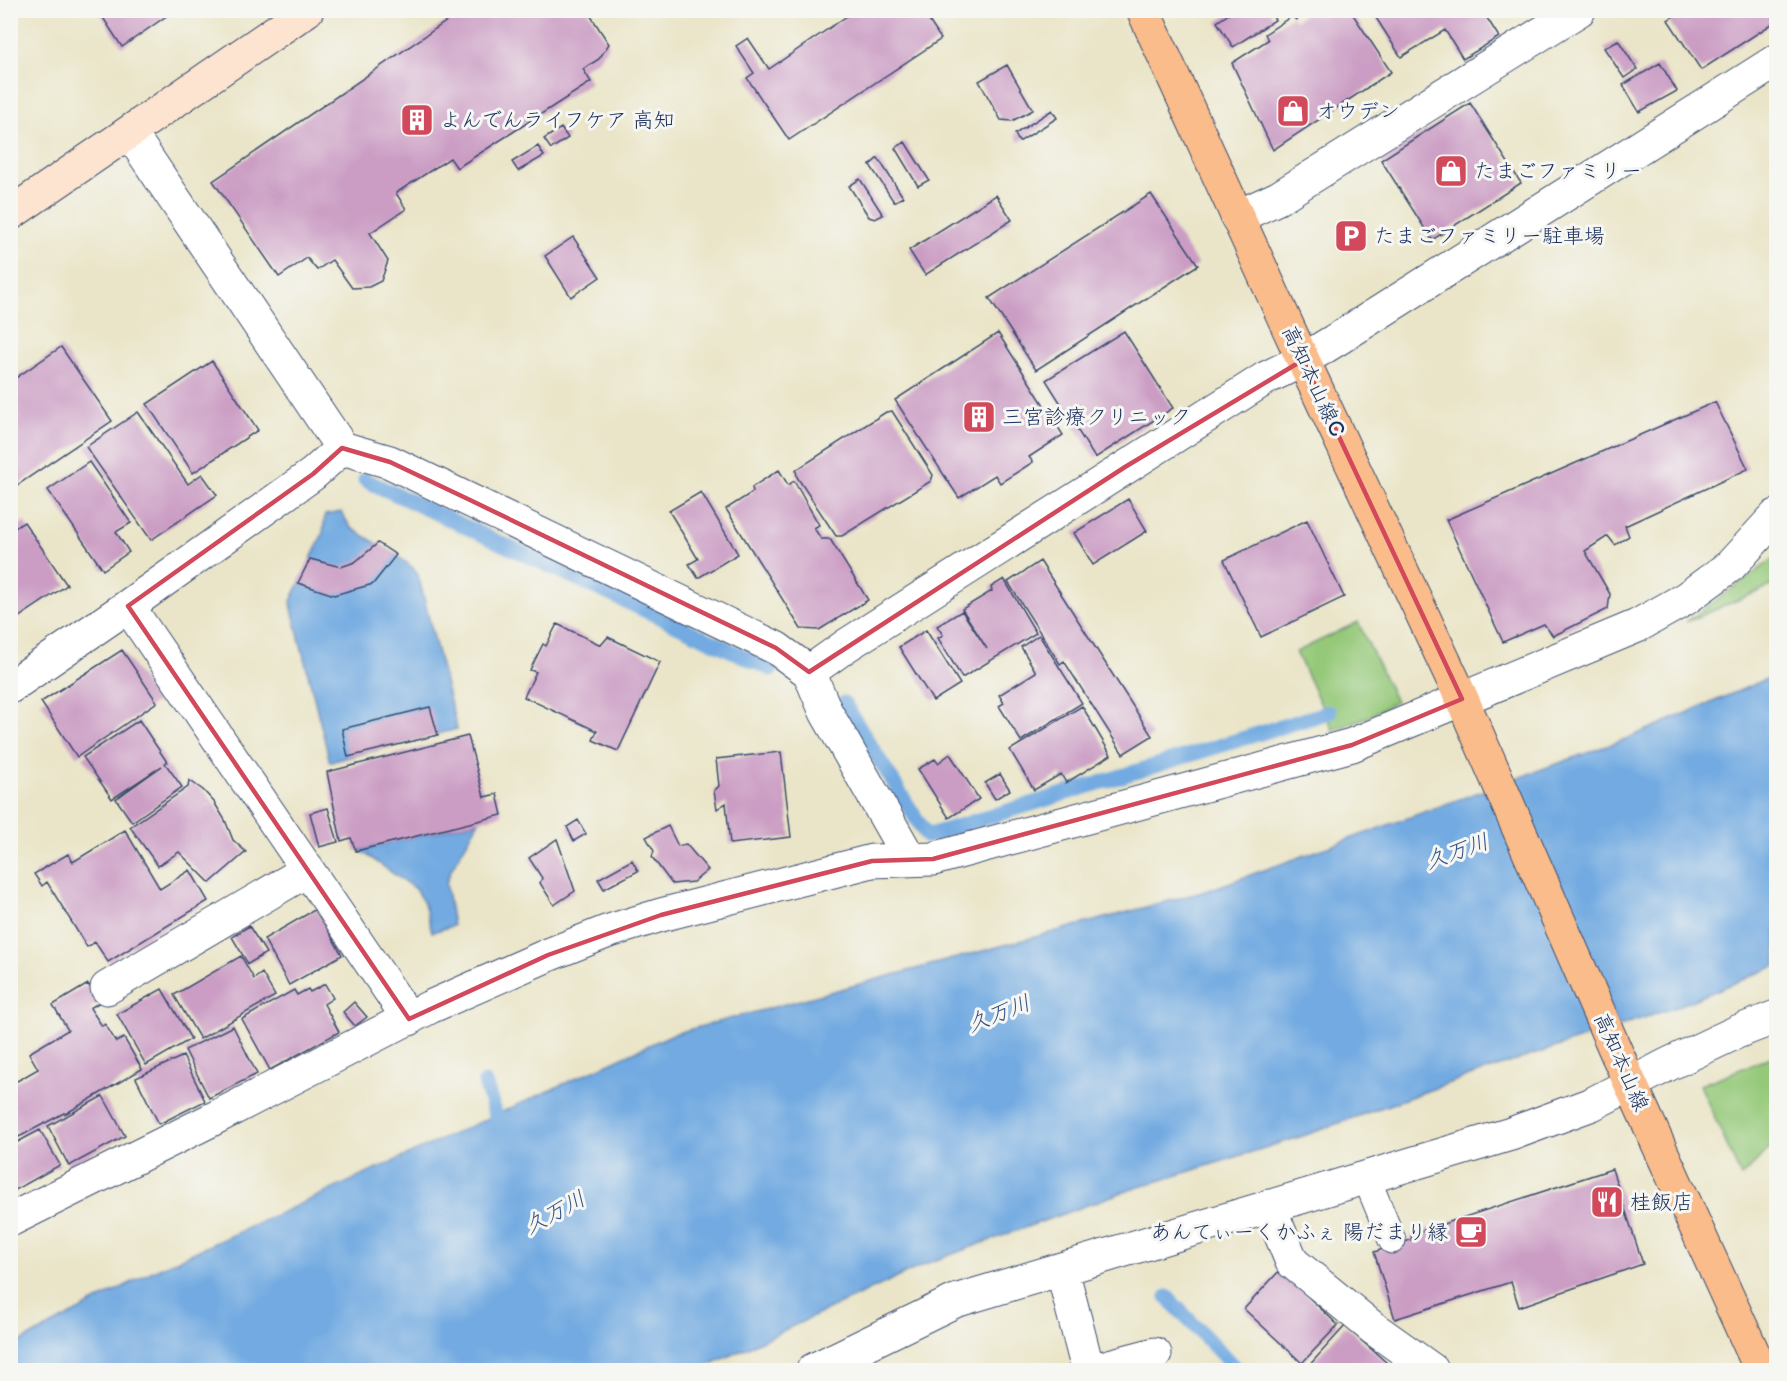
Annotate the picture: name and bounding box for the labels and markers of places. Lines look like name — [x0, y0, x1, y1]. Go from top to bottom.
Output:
shop icon: オウデン — [1275, 93, 1311, 129]
place label: オウデン — [1316, 99, 1400, 124]
building icon: よんでんライフケア 高知 — [399, 102, 435, 138]
place label: よんでんライフケア 高知 — [440, 108, 675, 133]
shop icon: たまごファミリー — [1433, 153, 1469, 189]
place label: たまごファミリー — [1474, 159, 1642, 184]
parking icon: たまごファミリー駐車場 — [1333, 218, 1369, 254]
place label: たまごファミリー駐車場 — [1374, 224, 1605, 249]
building icon: 三宮診療クリニック — [961, 399, 997, 435]
place label: 三宮診療クリニック — [1002, 405, 1191, 430]
restaurant icon: 桂飯店 — [1589, 1184, 1625, 1220]
place label: 桂飯店 — [1630, 1190, 1693, 1215]
cafe icon: あんてぃーくかふぇ 陽だまり縁 — [1453, 1214, 1489, 1250]
place label: あんてぃーくかふぇ 陽だまり縁 — [1150, 1220, 1448, 1245]

